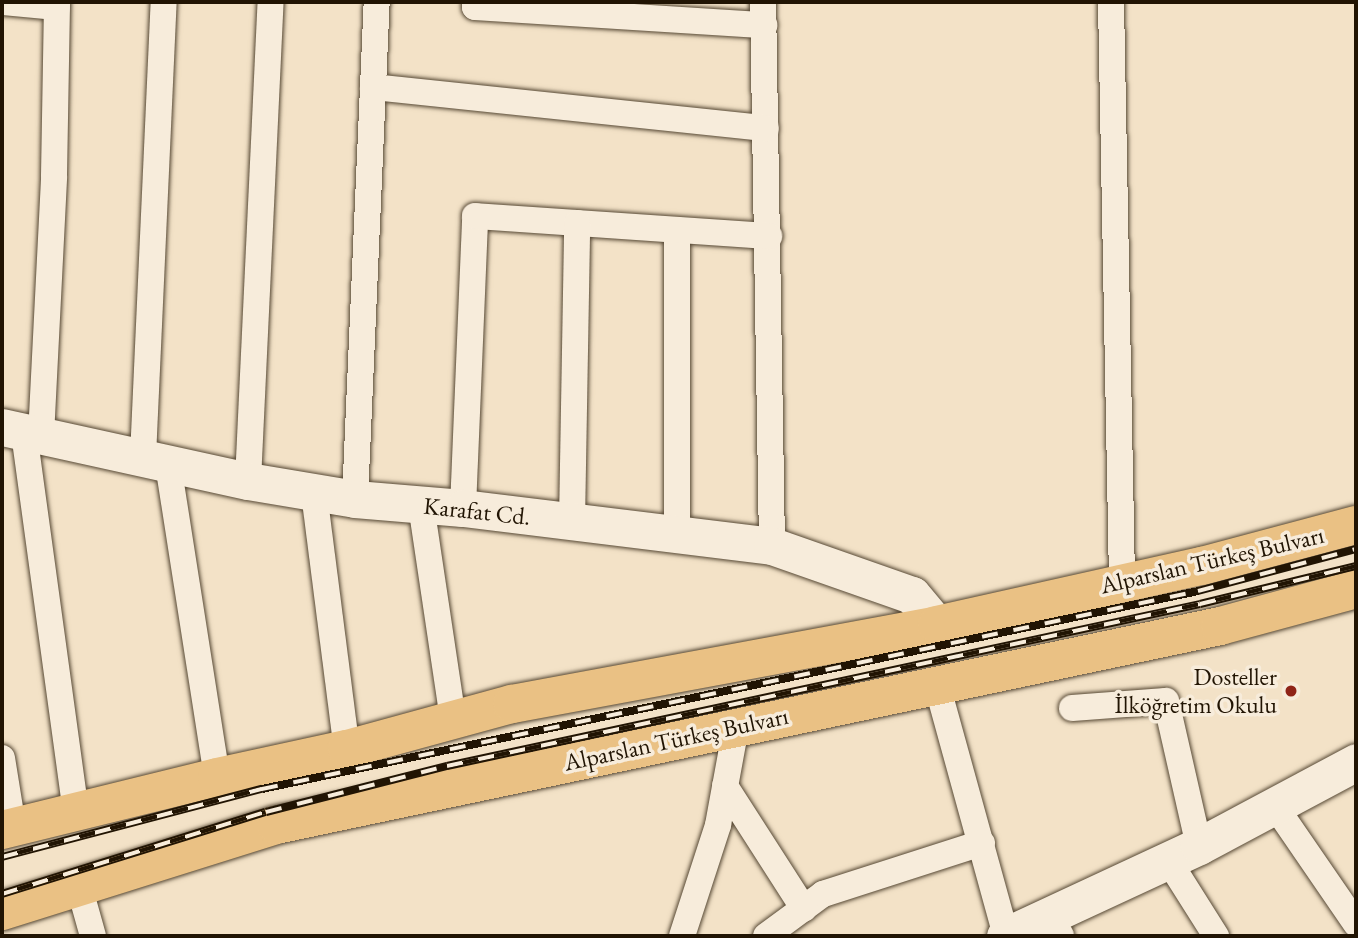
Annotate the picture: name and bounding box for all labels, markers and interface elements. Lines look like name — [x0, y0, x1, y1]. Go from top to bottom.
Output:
street label: Karafat Cd. — [422, 491, 532, 531]
street label: Alparslan Türkeş Bulvarı — [1097, 520, 1327, 600]
place label: Dosteller İlköğretim Okulu — [1115, 663, 1277, 719]
marker: Dosteller İlköğretim Okulu — [1283, 683, 1299, 699]
street label: Alparslan Türkeş Bulvarı — [561, 701, 791, 777]

